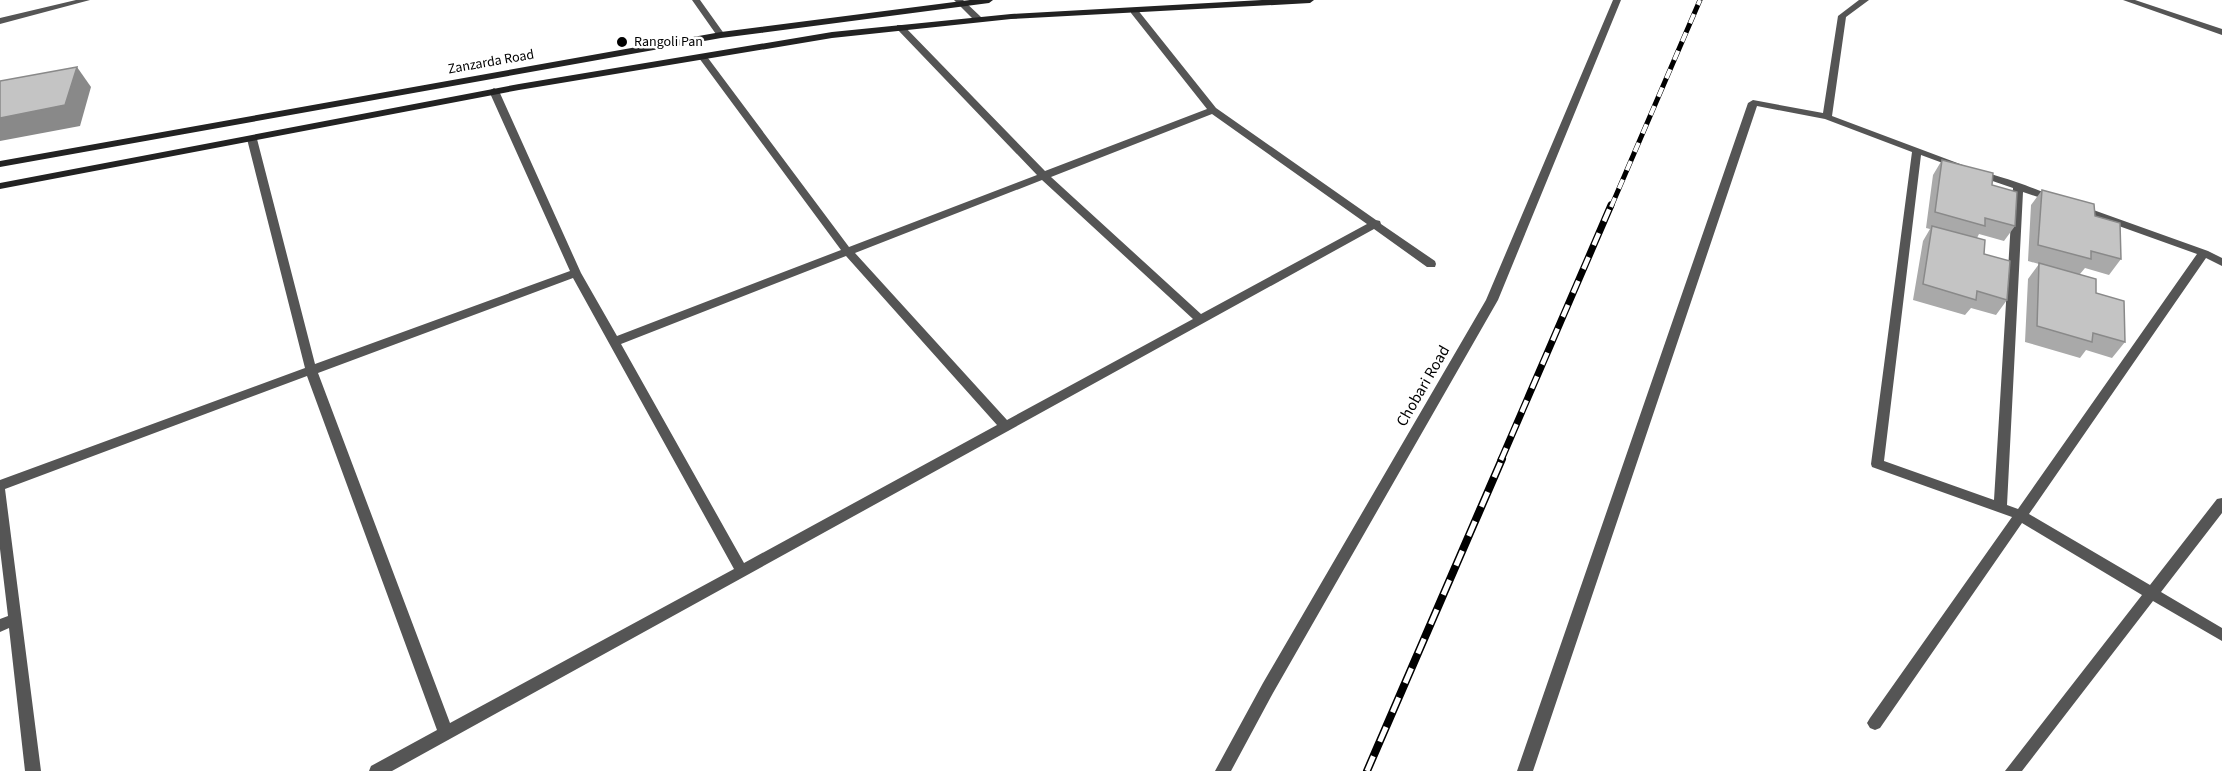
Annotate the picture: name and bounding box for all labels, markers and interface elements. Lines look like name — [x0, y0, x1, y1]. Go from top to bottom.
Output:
place label: Rangoli Pan — [634, 32, 703, 52]
marker: Rangoli Pan — [615, 35, 629, 49]
street label: Zanzarda Road — [446, 45, 536, 79]
street label: Chobari Road — [1391, 341, 1455, 431]

